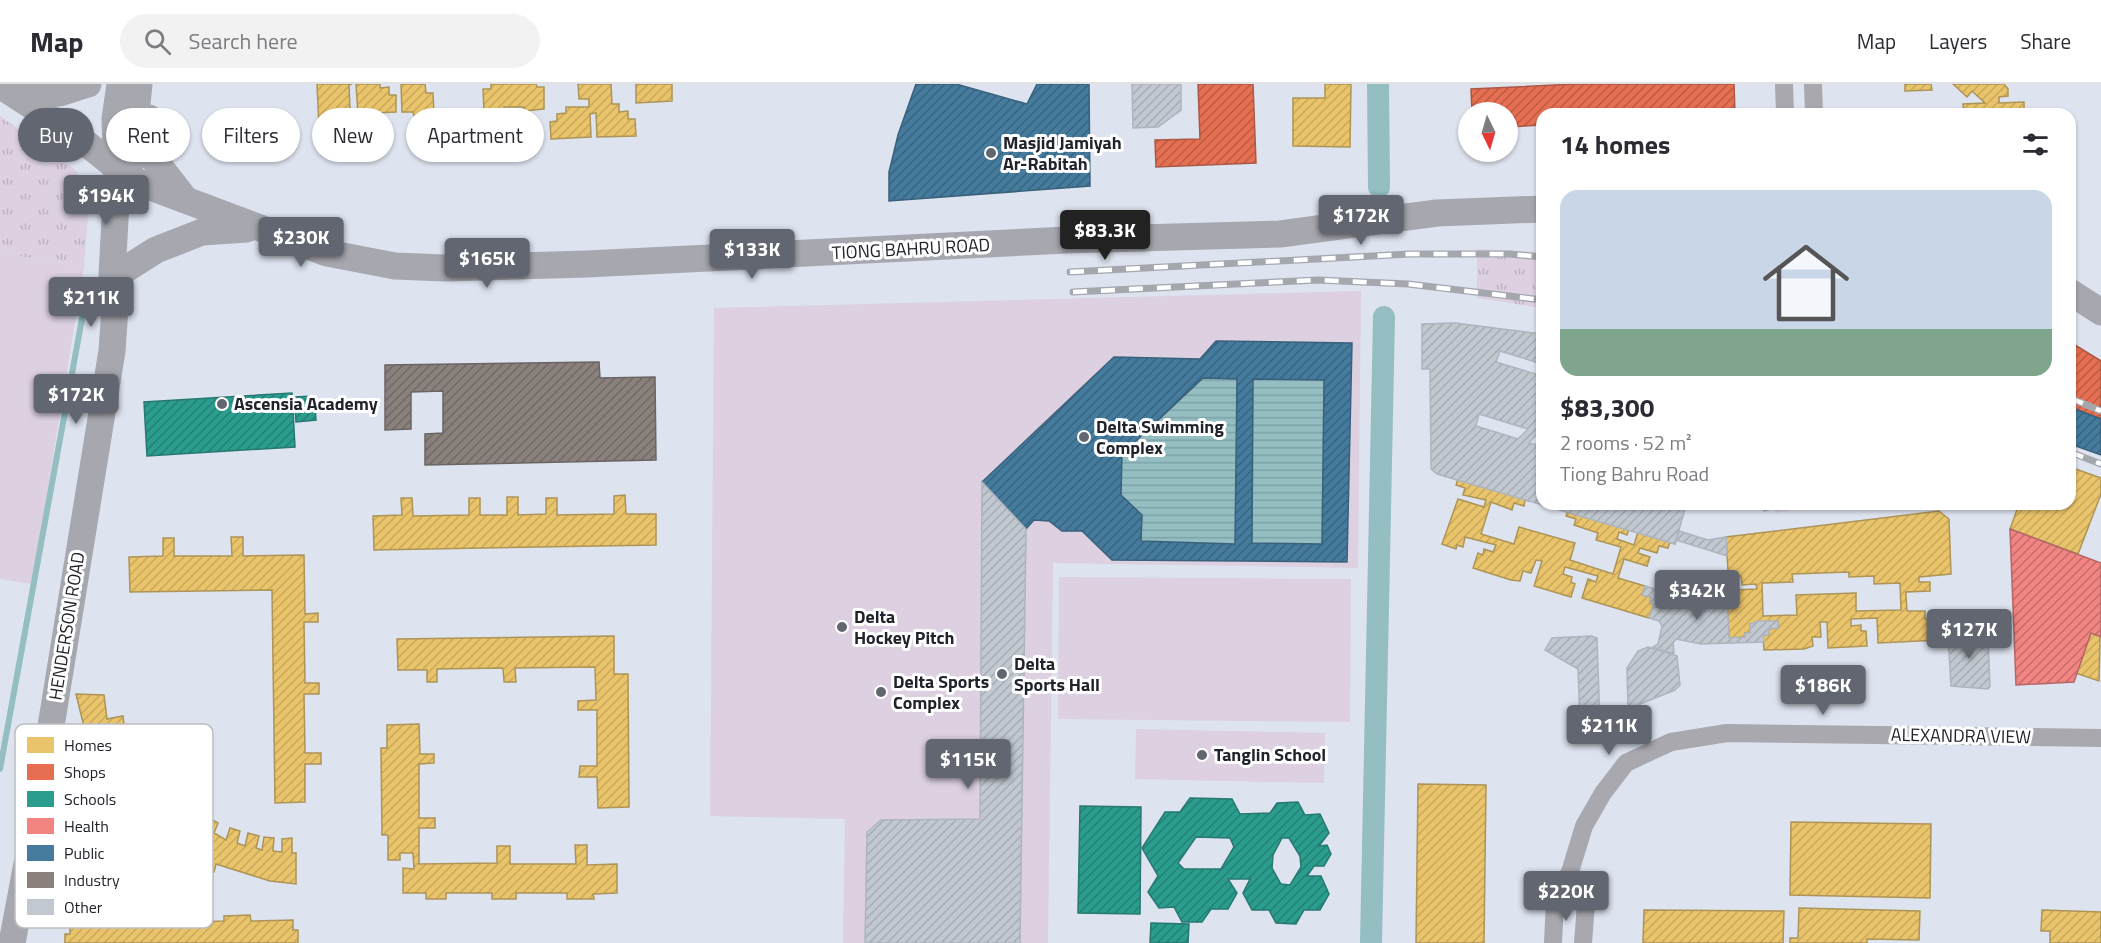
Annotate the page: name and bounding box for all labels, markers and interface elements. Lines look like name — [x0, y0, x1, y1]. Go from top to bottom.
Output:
search box — [120, 14, 540, 68]
text: Map — [30, 20, 84, 63]
text: Search here — [189, 24, 298, 58]
icon: search — [141, 25, 174, 58]
text: Map — [1857, 25, 1896, 57]
text: Layers — [1929, 25, 1987, 57]
text: Share — [2020, 25, 2071, 57]
north arrow — [1458, 102, 1518, 162]
map controls — [1458, 102, 1518, 162]
chip: Buy — [18, 108, 94, 162]
chip: Rent — [106, 108, 190, 162]
chip: Filters — [202, 108, 300, 162]
chip: New — [312, 108, 394, 162]
chip: Apartment — [406, 108, 544, 162]
text: 14 homes — [1560, 125, 1670, 164]
icon: filters — [2019, 128, 2052, 161]
place label: Masjid Jamiyah Ar-Rabitah — [1003, 129, 1122, 177]
marker: Masjid Jamiyah Ar-Rabitah — [984, 146, 998, 160]
pin: $194K — [64, 175, 148, 226]
text: $194K — [78, 179, 134, 210]
pin: $172K — [1319, 195, 1403, 246]
text: $172K — [1333, 199, 1389, 230]
pin: $83.3K — [1056, 210, 1154, 261]
text: $83.3K — [1074, 214, 1136, 245]
pin: $230K — [259, 217, 343, 268]
text: $230K — [273, 221, 329, 252]
pin: $133K — [710, 229, 794, 280]
icon: home — [1752, 229, 1860, 337]
street label: TIONG BAHRU ROAD — [831, 231, 991, 266]
text: $133K — [724, 233, 780, 264]
pin: $165K — [445, 238, 529, 289]
text: $165K — [459, 242, 515, 273]
pin: $211K — [49, 277, 133, 328]
text: $211K — [63, 281, 119, 312]
pin: $172K — [34, 374, 118, 425]
text: $172K — [48, 378, 104, 409]
text: $83,300 — [1560, 388, 1654, 427]
place label: Ascensia Academy — [234, 390, 378, 417]
marker: Ascensia Academy — [215, 397, 229, 411]
place label: Delta Swimming Complex — [1096, 413, 1224, 461]
text: 2 rooms · 52 m² — [1560, 427, 1692, 458]
marker: Delta Swimming Complex — [1077, 430, 1091, 444]
text: Tiong Bahru Road — [1560, 458, 1709, 489]
street label: HENDERSON ROAD — [41, 550, 92, 702]
pin: $342K — [1655, 570, 1739, 621]
text: $342K — [1669, 574, 1725, 605]
place label: Delta Hockey Pitch — [854, 603, 955, 651]
pin: $127K — [1927, 609, 2011, 660]
text: $127K — [1941, 613, 1997, 644]
marker: Delta Hockey Pitch — [835, 620, 849, 634]
place label: Delta Sports Hall — [1014, 650, 1100, 698]
pin: $186K — [1781, 665, 1865, 716]
marker: Delta Sports Hall — [995, 667, 1009, 681]
place label: Delta Sports Complex — [893, 668, 989, 716]
text: $186K — [1795, 669, 1851, 700]
marker: Delta Sports Complex — [874, 685, 888, 699]
pin: $211K — [1567, 705, 1651, 756]
text: $211K — [1581, 709, 1637, 740]
street label: ALEXANDRA VIEW — [1891, 721, 2031, 750]
legend — [15, 724, 213, 928]
text: Homes — [64, 733, 112, 757]
pin: $115K — [926, 739, 1010, 790]
place label: Tanglin School — [1214, 741, 1326, 768]
text: $115K — [940, 743, 996, 774]
marker: Tanglin School — [1195, 748, 1209, 762]
text: Shops — [64, 760, 106, 784]
text: Schools — [64, 787, 116, 811]
text: Health — [64, 814, 109, 838]
text: Public — [64, 841, 105, 865]
text: Industry — [64, 868, 120, 892]
pin: $220K — [1524, 871, 1608, 922]
text: $220K — [1538, 875, 1594, 906]
text: Other — [64, 895, 103, 919]

